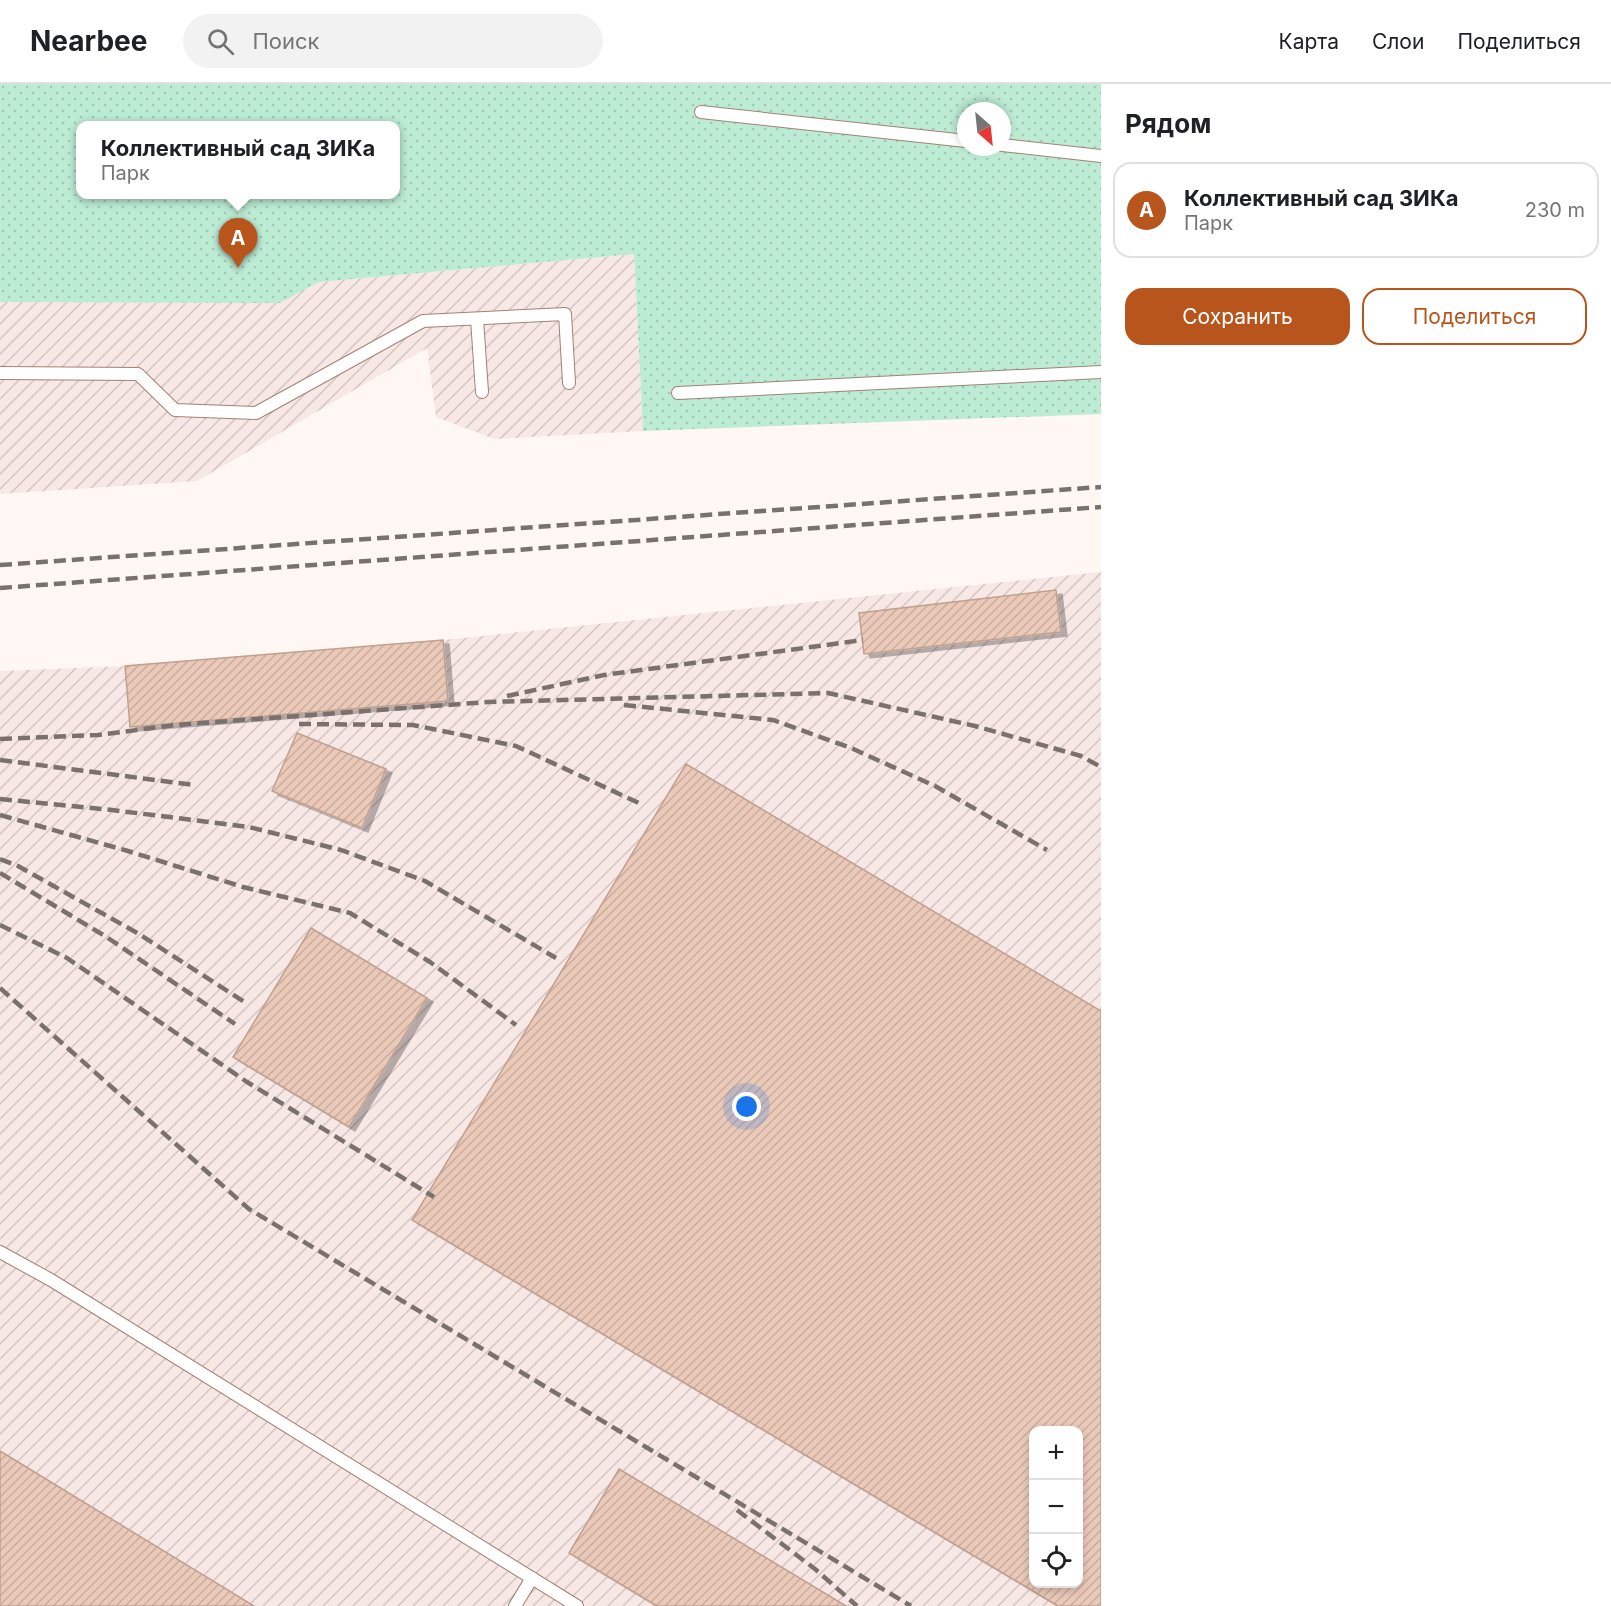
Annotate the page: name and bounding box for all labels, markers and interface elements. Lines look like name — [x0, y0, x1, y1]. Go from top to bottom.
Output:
search box — [183, 14, 603, 68]
text: Nearbee — [30, 24, 147, 58]
icon: search — [204, 25, 237, 58]
text: Поиск — [252, 28, 319, 54]
text: Карта — [1279, 29, 1339, 54]
text: Слои — [1372, 29, 1424, 54]
text: Поделиться — [1457, 29, 1581, 54]
north arrow — [957, 102, 1011, 156]
text: Рядом — [1125, 108, 1211, 139]
popup — [76, 121, 400, 199]
text: Коллективный сад ЗИКа — [101, 135, 375, 161]
text: Парк — [101, 161, 150, 185]
text: Коллективный сад ЗИКа — [1184, 185, 1458, 211]
text: A — [1139, 198, 1154, 222]
text: 230 m — [1525, 198, 1585, 222]
text: Парк — [1184, 211, 1233, 235]
pin: A — [218, 218, 258, 268]
button: Сохранить — [1125, 288, 1350, 345]
button: Поделиться — [1362, 288, 1587, 345]
your location — [732, 1092, 761, 1121]
map controls — [1029, 1426, 1083, 1588]
button: + — [1029, 1426, 1083, 1480]
button: − — [1029, 1480, 1083, 1534]
button: locate — [1029, 1534, 1083, 1588]

